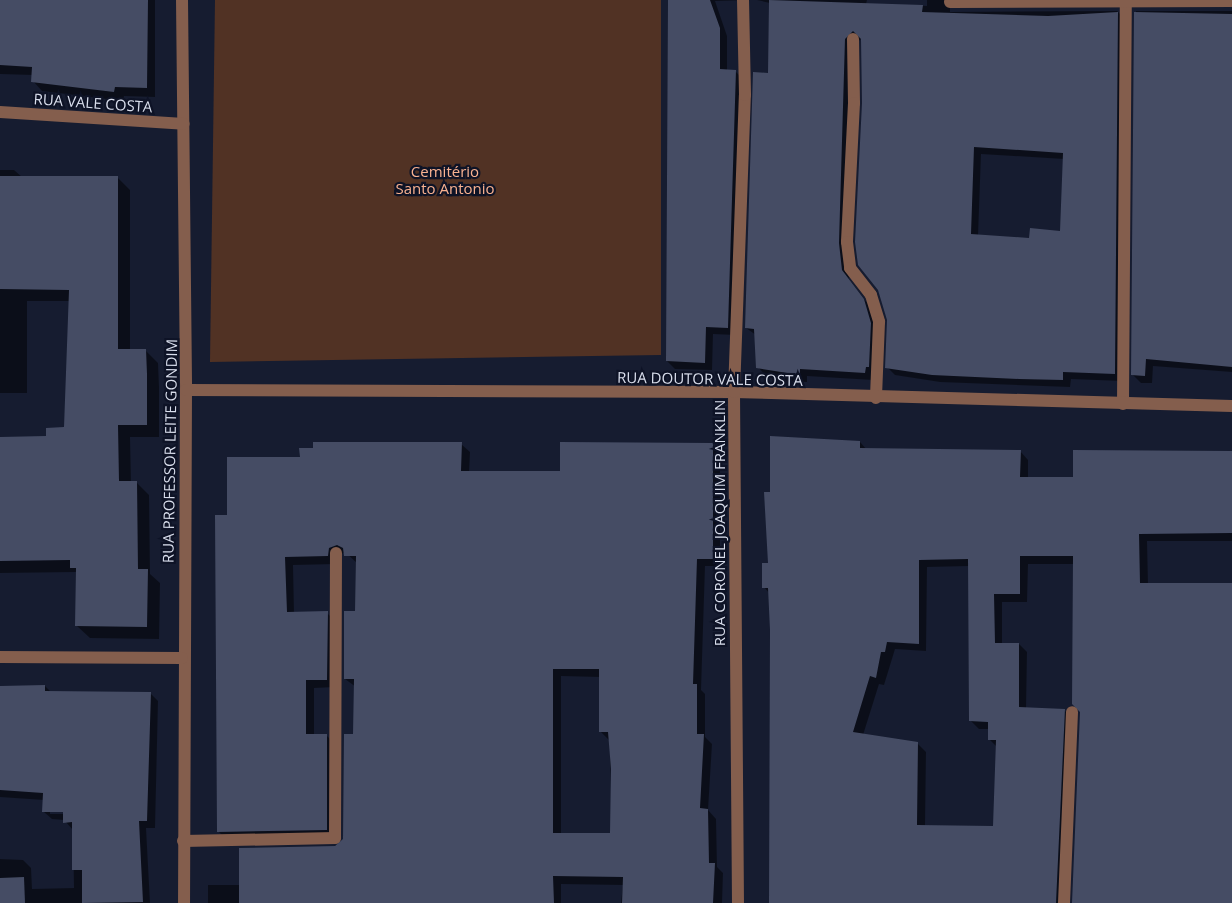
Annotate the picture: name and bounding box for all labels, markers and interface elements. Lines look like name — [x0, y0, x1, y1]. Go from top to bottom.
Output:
street label: RUA VALE COSTA — [33, 90, 153, 116]
park label: Cemitério Santo Antonio — [395, 162, 495, 197]
street label: RUA PROFESSOR LEITE GONDIM — [159, 339, 181, 563]
street label: RUA DOUTOR VALE COSTA — [617, 368, 803, 390]
street label: RUA CORONEL JOAQUIM FRANKLIN — [711, 400, 729, 646]

